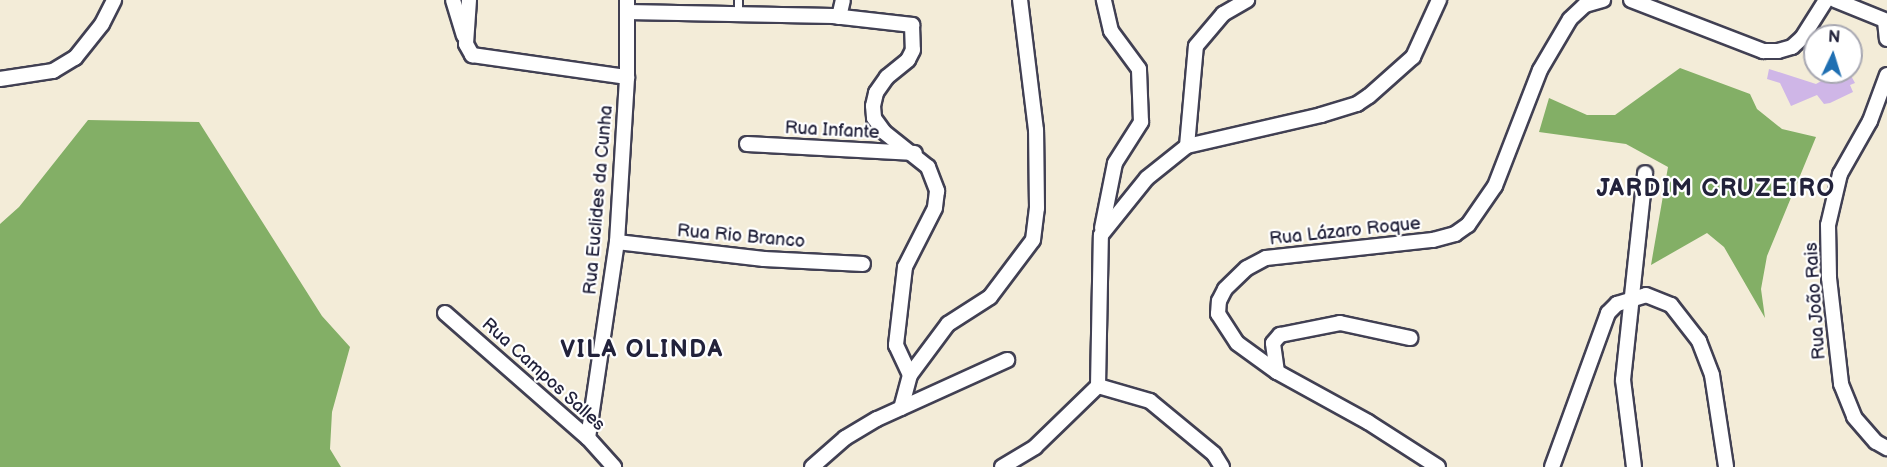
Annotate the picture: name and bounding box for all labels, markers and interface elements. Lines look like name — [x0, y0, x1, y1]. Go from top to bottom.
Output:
north arrow — [1803, 24, 1863, 84]
text: N — [1827, 28, 1841, 47]
street label: Rua Euclides da Cunha — [580, 104, 618, 296]
street label: Rua Infante — [784, 118, 880, 144]
district label: JARDIM CRUZEIRO — [1596, 175, 1836, 203]
street label: Rua Lázaro Roque — [1268, 213, 1422, 251]
street label: Rua Rio Branco — [676, 221, 806, 253]
street label: Rua João Rais — [1801, 241, 1831, 361]
street label: Rua Campos Salles — [477, 314, 609, 436]
district label: VILA OLINDA — [560, 336, 724, 364]

